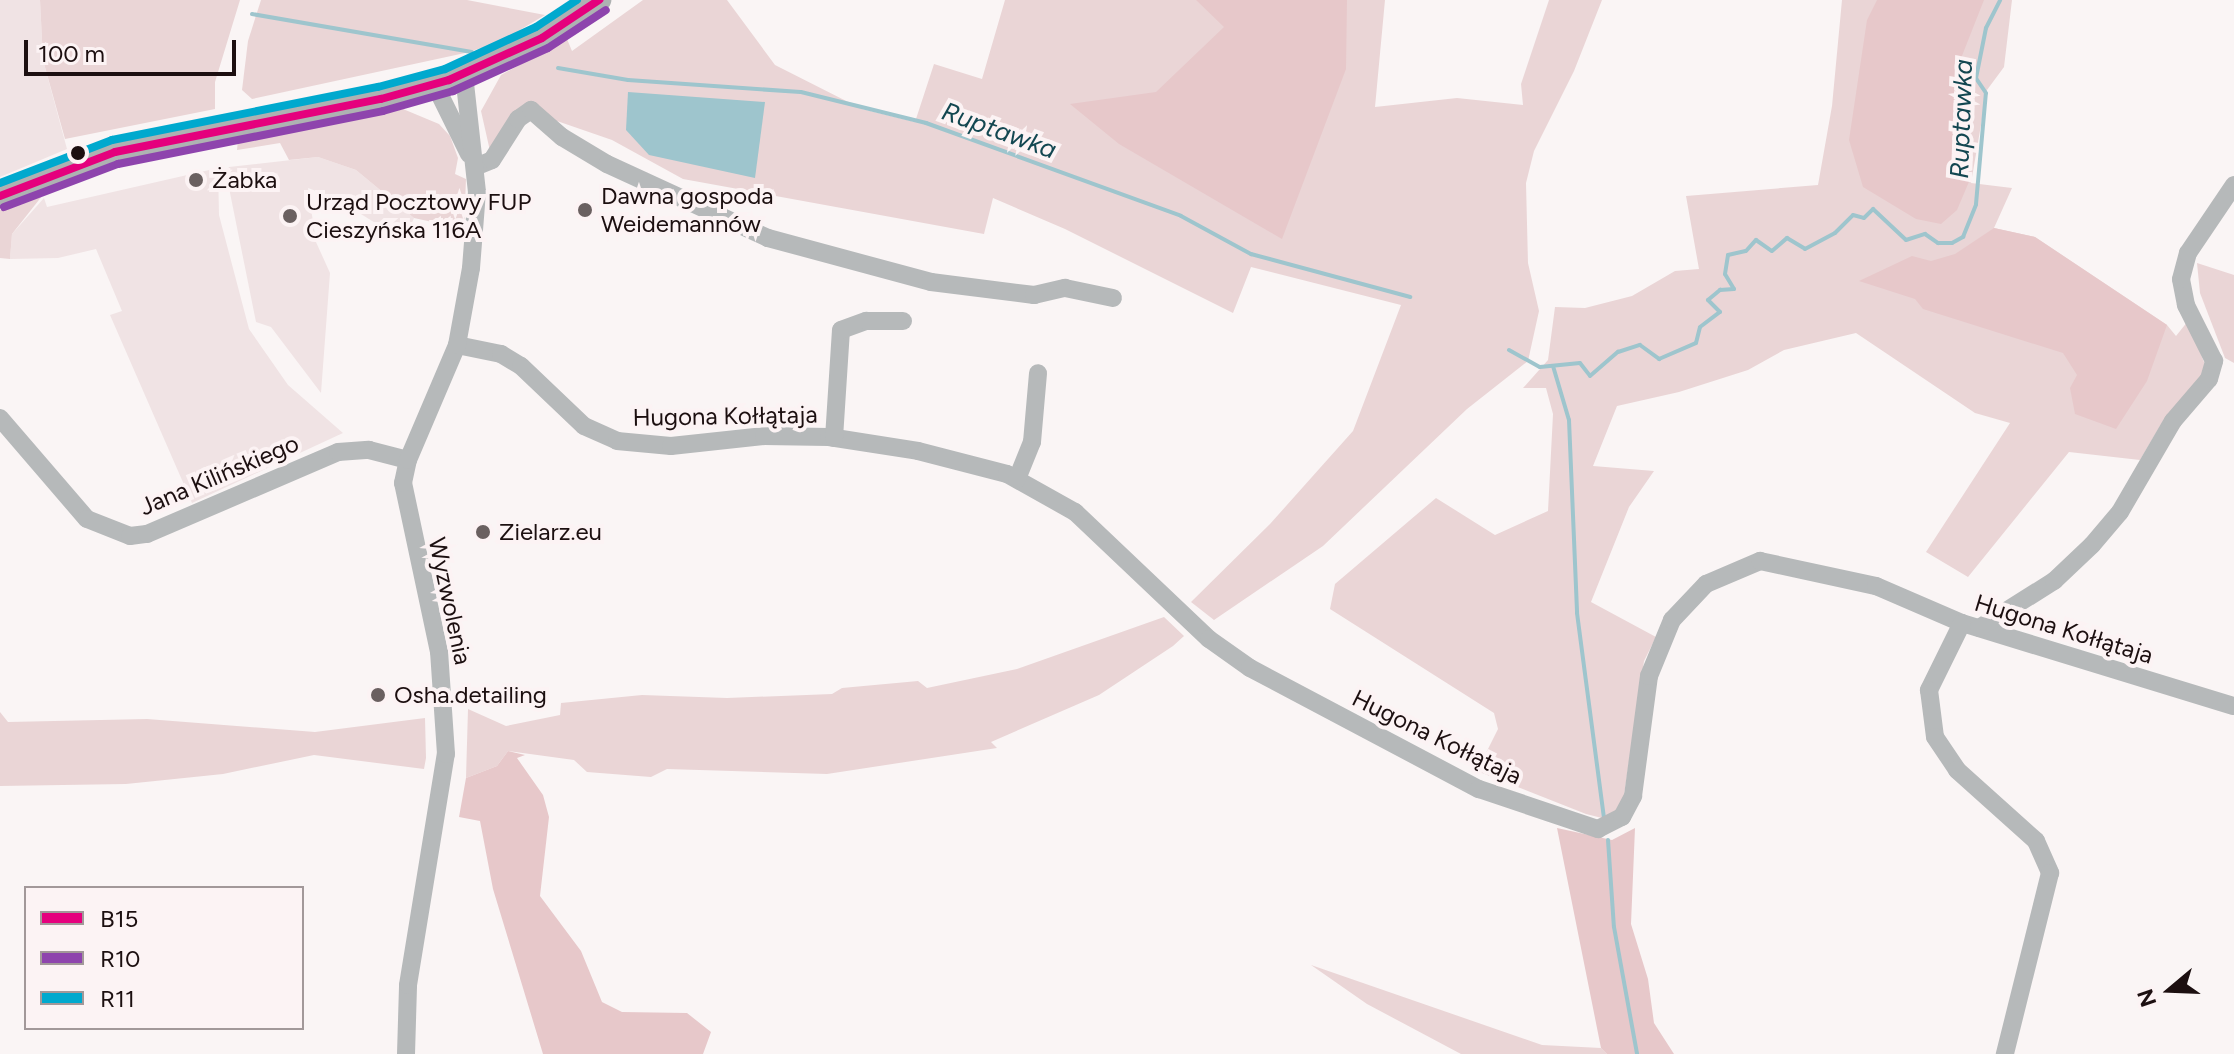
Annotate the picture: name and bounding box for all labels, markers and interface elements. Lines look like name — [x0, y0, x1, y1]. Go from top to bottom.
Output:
scale bar — [28, 24, 240, 74]
text: 100 m — [38, 39, 105, 68]
water label: Ruptawka — [1944, 59, 1980, 179]
water label: Ruptawka — [938, 96, 1060, 166]
unlabelled marker — [70, 145, 86, 161]
place label: Żabka — [212, 166, 277, 194]
marker: Żabka — [187, 171, 205, 189]
place label: Dawna gospoda Weidemannów — [601, 182, 774, 238]
place label: Urząd Pocztowy FUP Cieszyńska 116A — [306, 188, 531, 244]
marker: Dawna gospoda Weidemannów — [576, 201, 594, 219]
marker: Urząd Pocztowy FUP Cieszyńska 116A — [281, 207, 299, 225]
street label: Hugona Kołłątaja — [632, 400, 818, 432]
street label: Jana Kilińskiego — [135, 429, 303, 521]
place label: Zielarz.eu — [499, 518, 602, 546]
marker: Zielarz.eu — [474, 523, 492, 541]
street label: Wyzwolenia — [422, 535, 478, 667]
street label: Hugona Kołłątaja — [1971, 588, 2157, 670]
place label: Osha.detailing — [394, 681, 547, 709]
street label: Hugona Kołłątaja — [1348, 683, 1526, 791]
marker: Osha.detailing — [369, 686, 387, 704]
legend — [24, 886, 304, 1030]
text: B15 — [100, 904, 138, 933]
text: R10 — [100, 944, 140, 973]
north arrow — [2130, 950, 2210, 1030]
text: R11 — [100, 984, 135, 1013]
text: N — [2131, 986, 2162, 1010]

